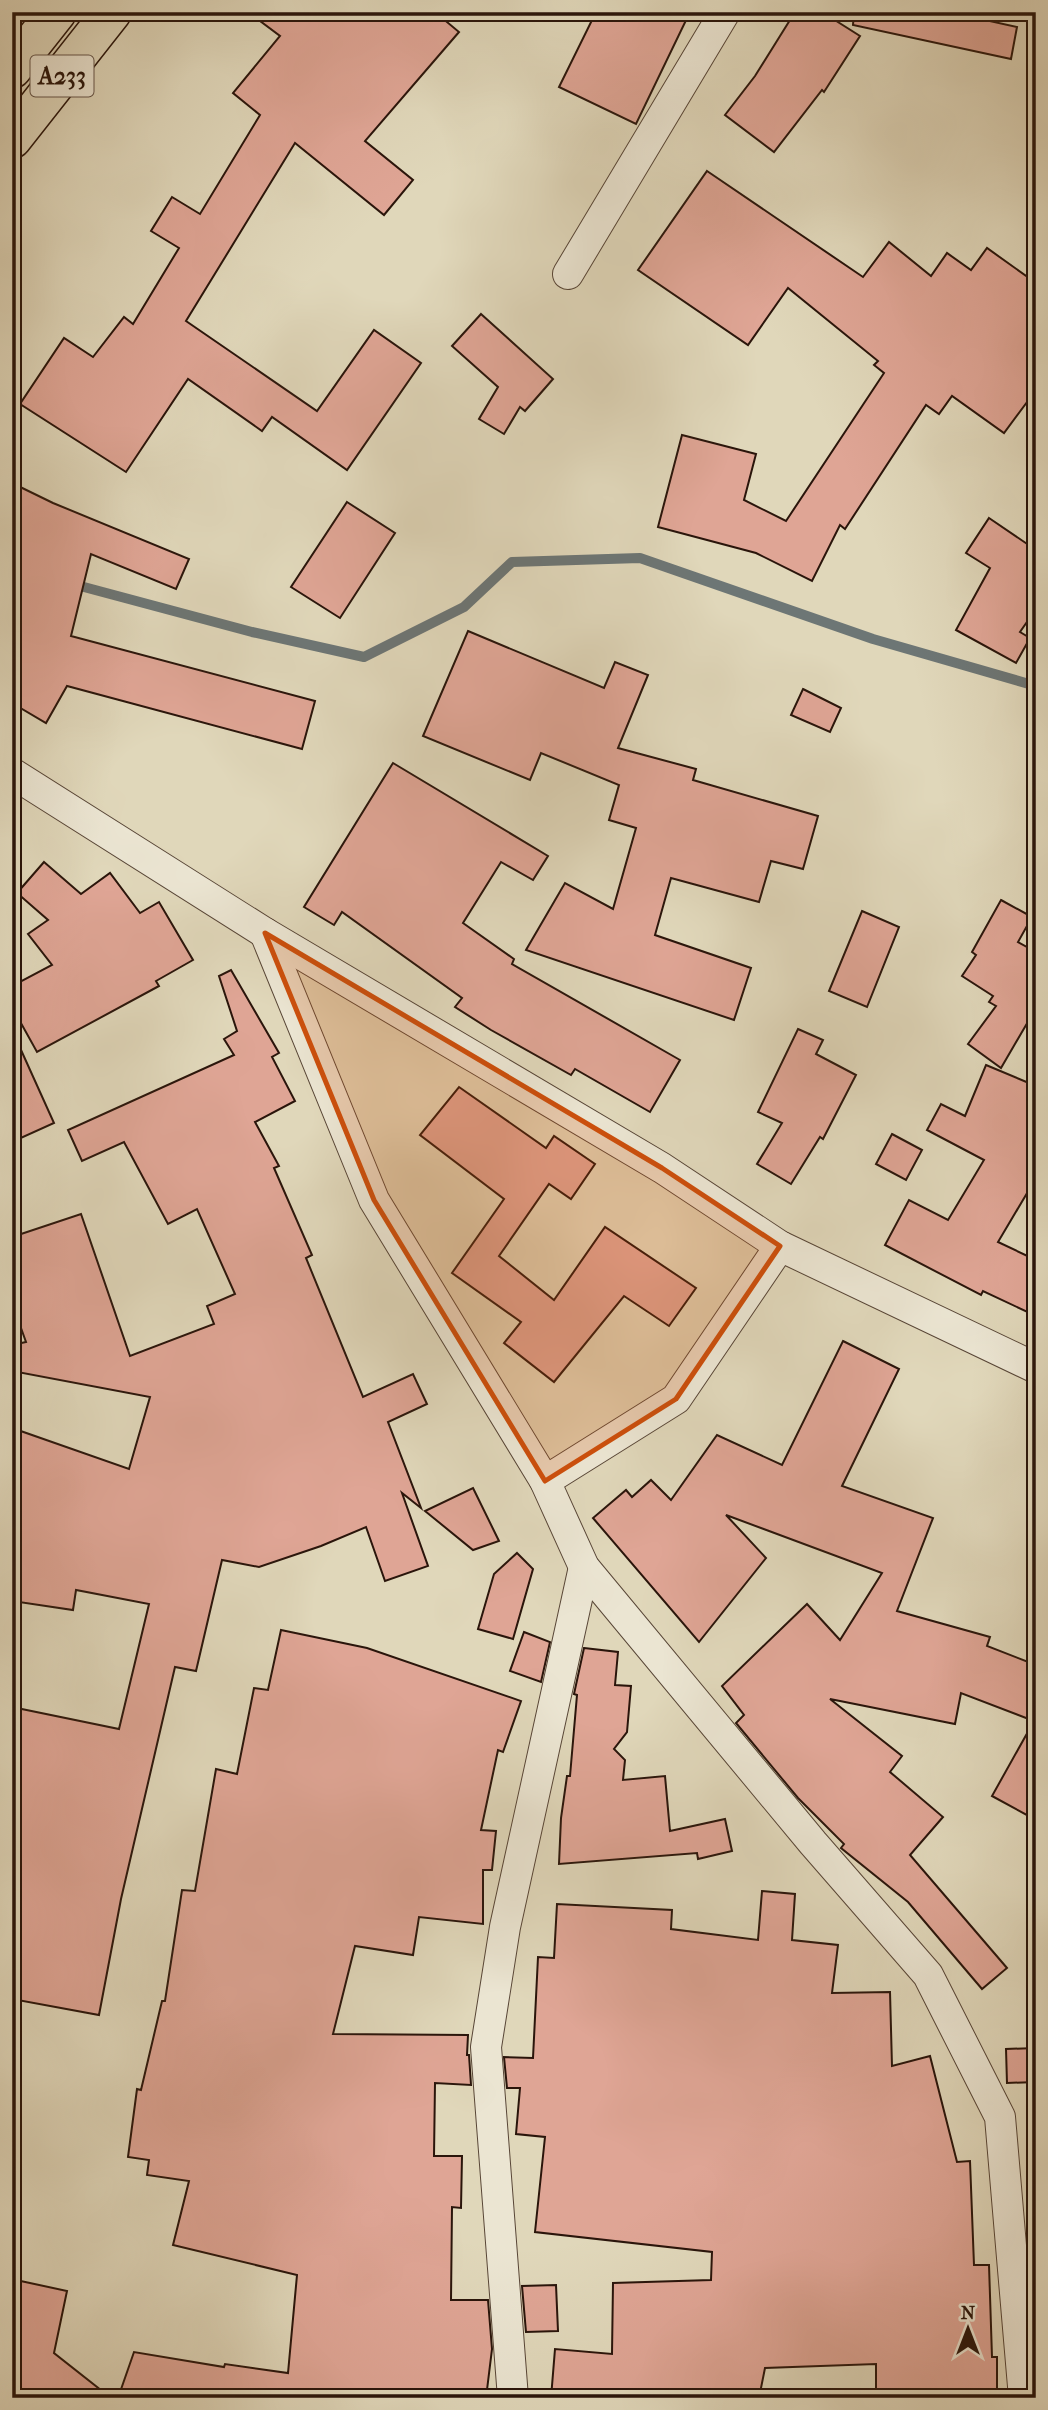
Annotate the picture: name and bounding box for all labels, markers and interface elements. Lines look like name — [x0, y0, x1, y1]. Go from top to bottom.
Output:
road number: A233 — [31, 56, 94, 96]
north arrow — [932, 2294, 1002, 2364]
text: N — [961, 2302, 976, 2324]

